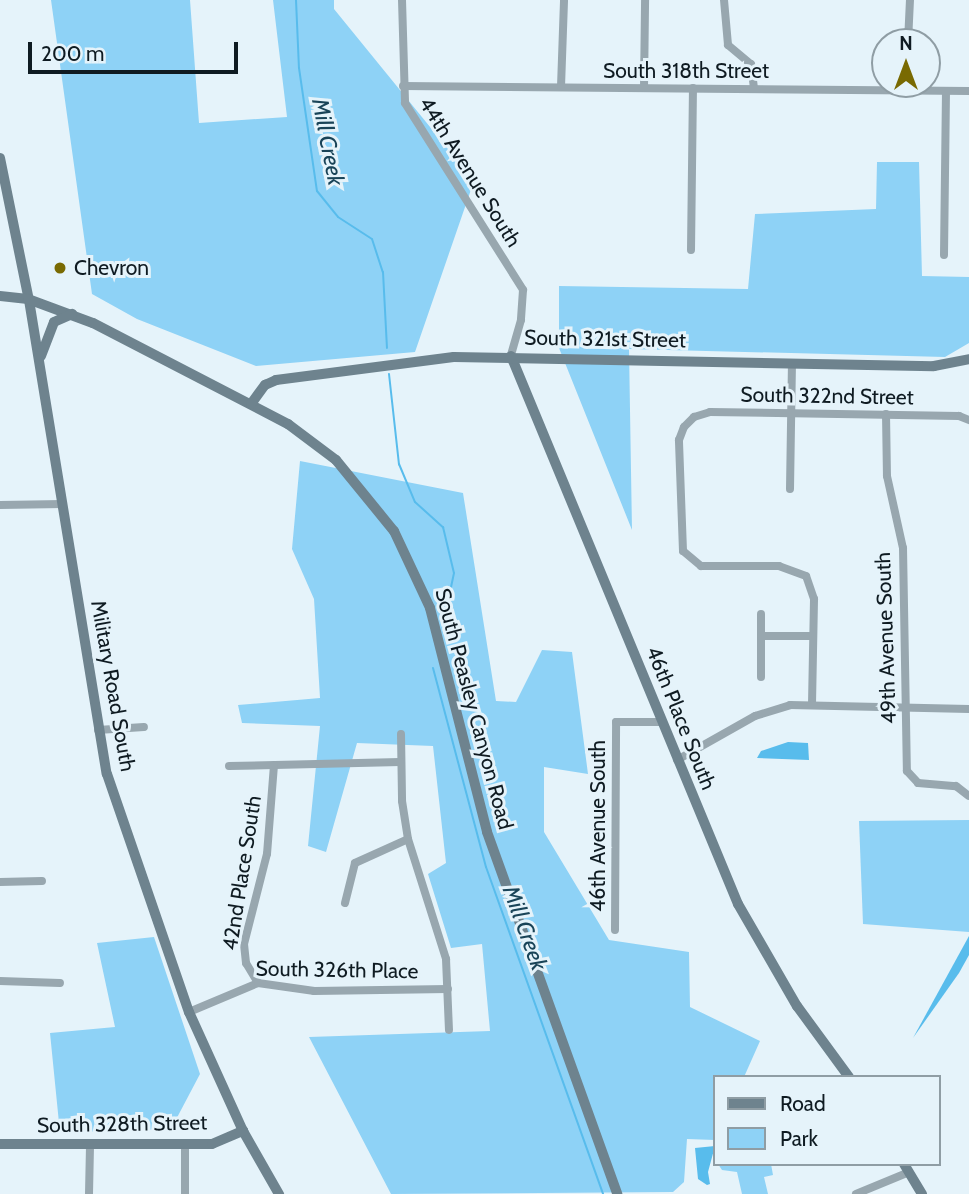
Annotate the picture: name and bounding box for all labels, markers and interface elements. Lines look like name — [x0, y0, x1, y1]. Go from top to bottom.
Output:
scale bar — [32, 28, 242, 72]
north arrow — [871, 28, 941, 98]
text: N — [899, 32, 913, 55]
text: 200 m — [41, 41, 104, 66]
street label: South 318th Street — [603, 58, 769, 84]
street label: 44th Avenue South — [414, 92, 526, 252]
water label: Mill Creek — [306, 96, 350, 188]
place label: Chevron — [74, 255, 149, 281]
marker: Chevron — [52, 260, 68, 276]
street label: South 321st Street — [524, 325, 686, 353]
street label: South 322nd Street — [740, 382, 914, 410]
street label: 49th Avenue South — [870, 552, 902, 724]
street label: South Peasley Canyon Road — [430, 586, 518, 832]
street label: Military Road South — [86, 598, 140, 774]
street label: 46th Place South — [641, 643, 721, 793]
street label: 46th Avenue South — [585, 740, 611, 912]
street label: 42nd Place South — [217, 794, 267, 952]
water label: Mill Creek — [497, 882, 553, 974]
street label: South 326th Place — [256, 956, 418, 984]
legend — [713, 1075, 941, 1166]
text: Road — [780, 1091, 826, 1116]
street label: South 328th Street — [37, 1110, 207, 1138]
text: Park — [780, 1126, 818, 1151]

